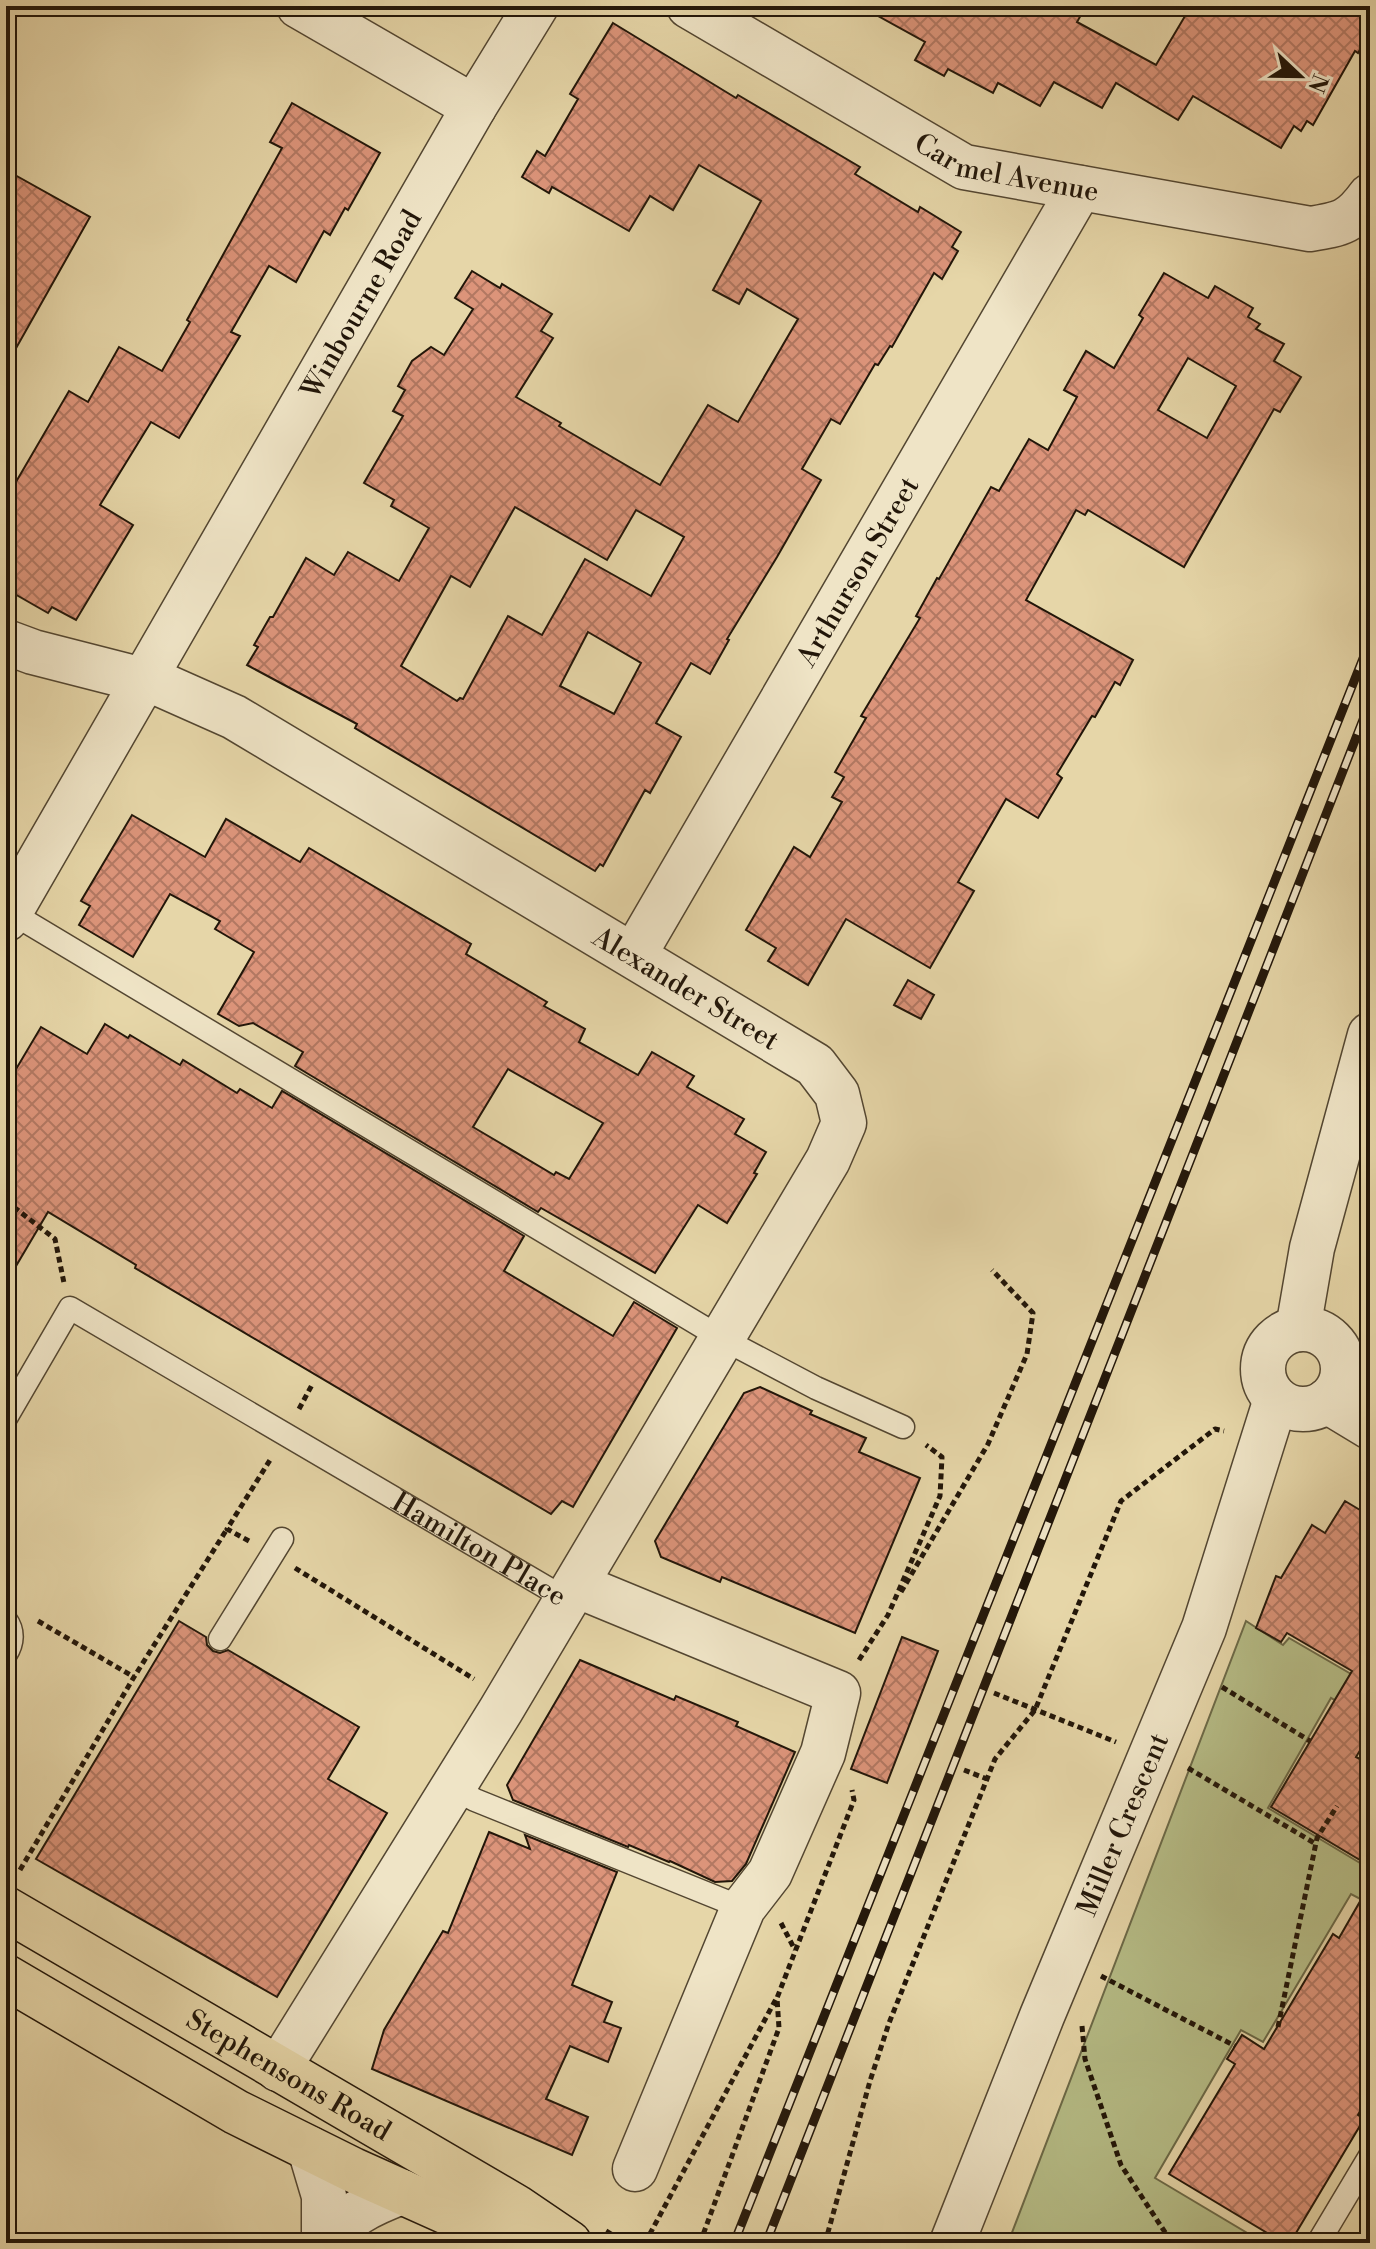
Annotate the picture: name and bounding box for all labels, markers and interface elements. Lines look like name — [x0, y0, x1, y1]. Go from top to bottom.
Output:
north arrow — [1260, 36, 1340, 116]
text: N — [1301, 70, 1333, 97]
street label: Carmel Avenue — [908, 126, 1102, 210]
street label: Winbourne Road — [293, 204, 430, 406]
street label: Arthurson Street — [789, 471, 927, 674]
street label: Alexander Street — [585, 919, 785, 1059]
street label: Hamilton Place — [385, 1485, 572, 1614]
street label: Miller Crescent — [1070, 1728, 1177, 1922]
street label: Stephensons Road — [180, 2002, 397, 2149]

